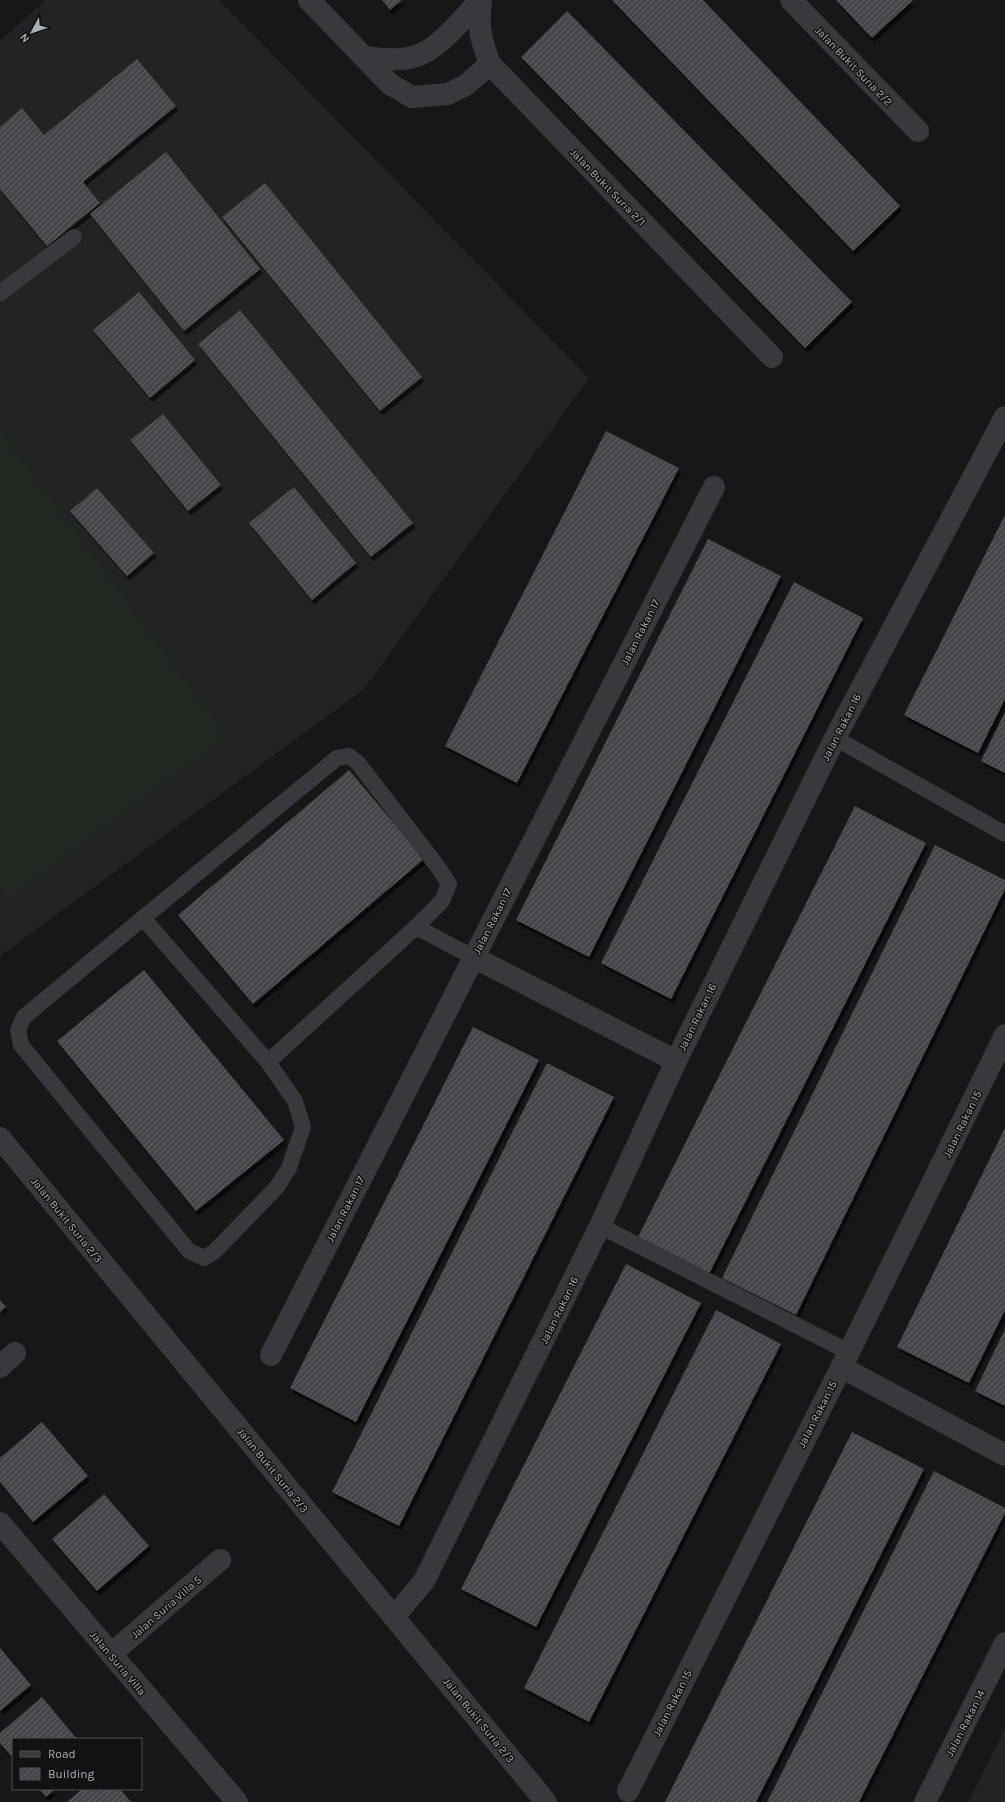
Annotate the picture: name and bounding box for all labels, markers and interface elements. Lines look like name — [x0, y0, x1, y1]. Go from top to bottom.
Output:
north arrow — [12, 12, 52, 52]
street label: Jalan Bukit Suria 2/2 — [812, 24, 895, 109]
text: N — [17, 31, 32, 45]
street label: Jalan Bukit Suria 2/1 — [567, 146, 648, 229]
street label: Jalan Rakan 17 — [618, 597, 663, 667]
street label: Jalan Rakan 16 — [819, 692, 864, 763]
street label: Jalan Rakan 17 — [470, 886, 515, 956]
street label: Jalan Rakan 16 — [676, 982, 719, 1053]
street label: Jalan Rakan 15 — [941, 1089, 984, 1160]
street label: Jalan Rakan 17 — [323, 1174, 368, 1244]
street label: Jalan Bukit Suria 2/3 — [28, 1175, 105, 1265]
street label: Jalan Rakan 16 — [538, 1275, 581, 1346]
street label: Jalan Rakan 15 — [795, 1379, 840, 1450]
street label: Jalan Bukit Suria 2/3 — [234, 1425, 311, 1515]
street label: Jalan Suria Villa 5 — [129, 1573, 204, 1641]
street label: Jalan Suria Villa — [87, 1629, 148, 1698]
street label: Jalan Rakan 15 — [650, 1668, 695, 1739]
street label: Jalan Bukit Suria 2/3 — [440, 1675, 517, 1765]
street label: Jalan Rakan 14 — [943, 1688, 988, 1759]
legend — [12, 1738, 142, 1790]
text: Road — [48, 1747, 76, 1761]
text: Building — [48, 1767, 95, 1781]

